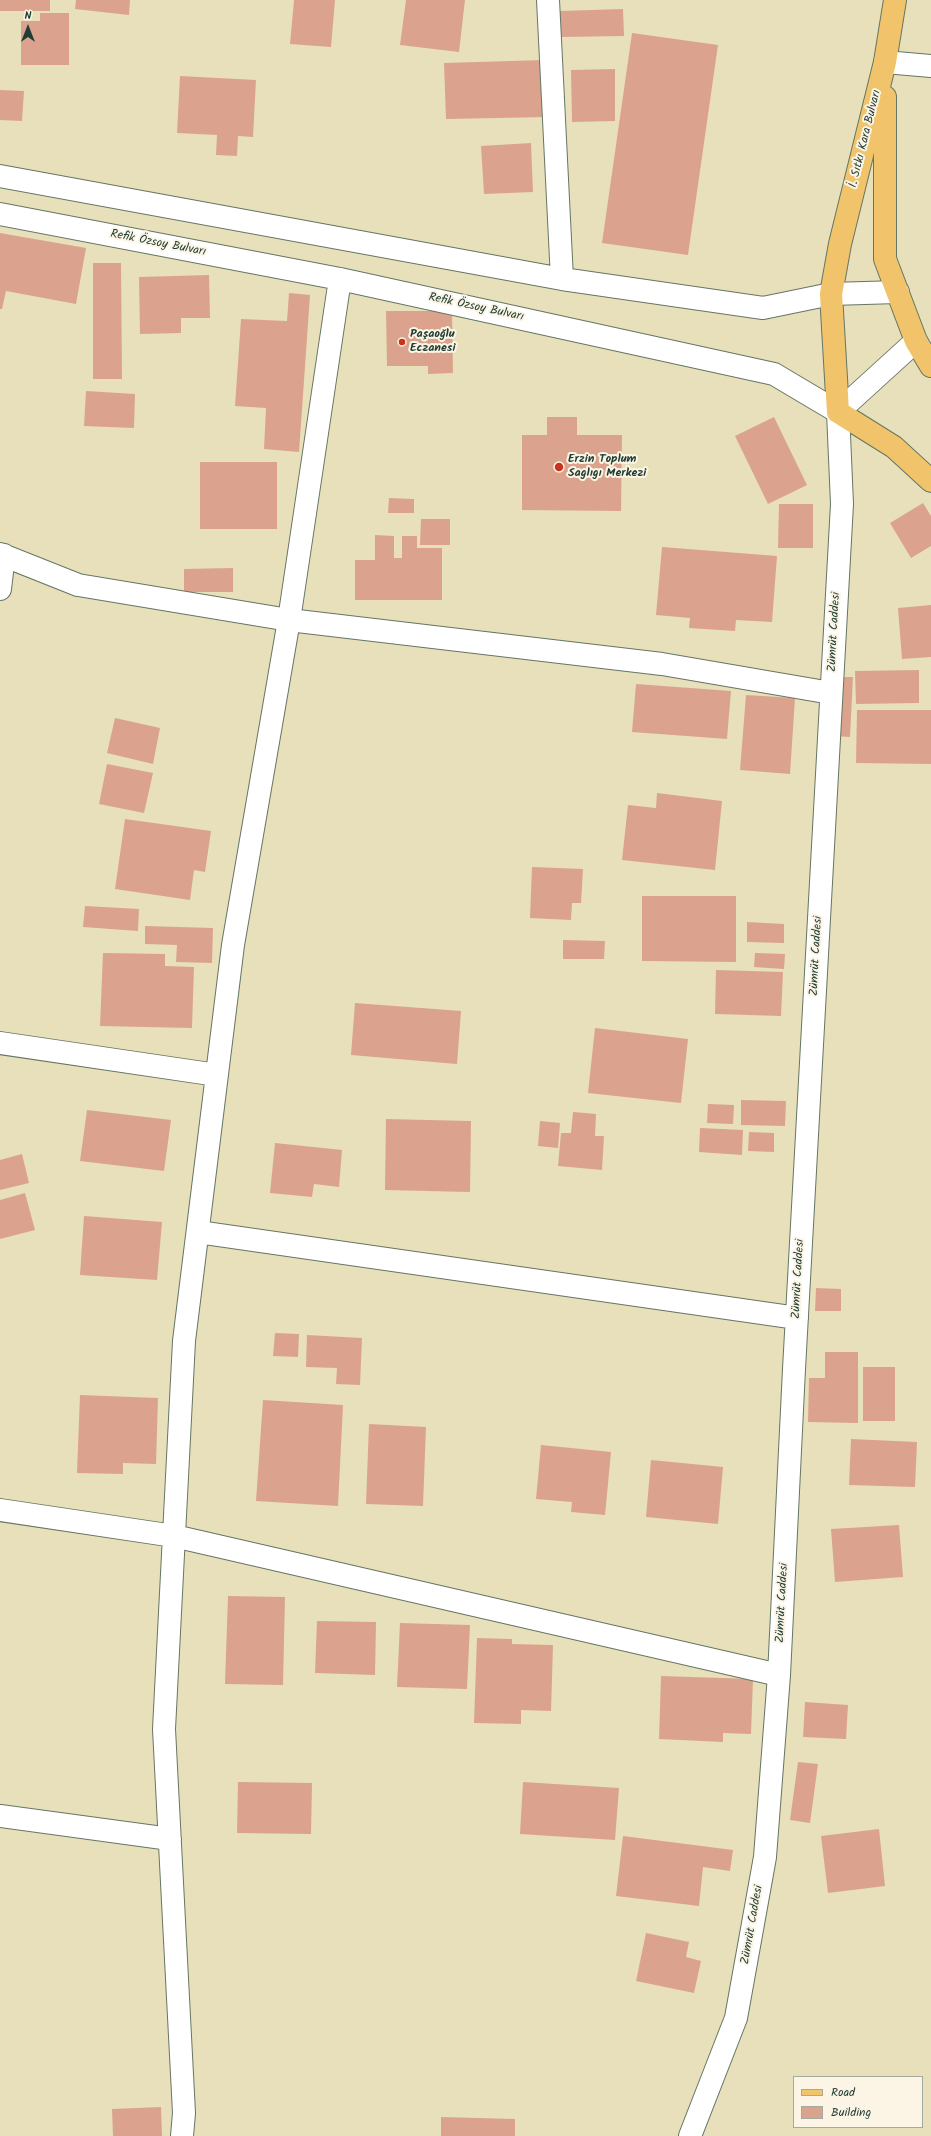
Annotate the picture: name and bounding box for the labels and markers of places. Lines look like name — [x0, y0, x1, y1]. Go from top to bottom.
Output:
place label: Paşaoğlu Eczanesi — [410, 328, 456, 356]
marker: Paşaoğlu Eczanesi — [397, 337, 407, 347]
place label: Erzin Toplum Saglıgı Merkezi — [568, 453, 646, 481]
marker: Erzin Toplum Saglıgı Merkezi — [553, 461, 565, 473]

